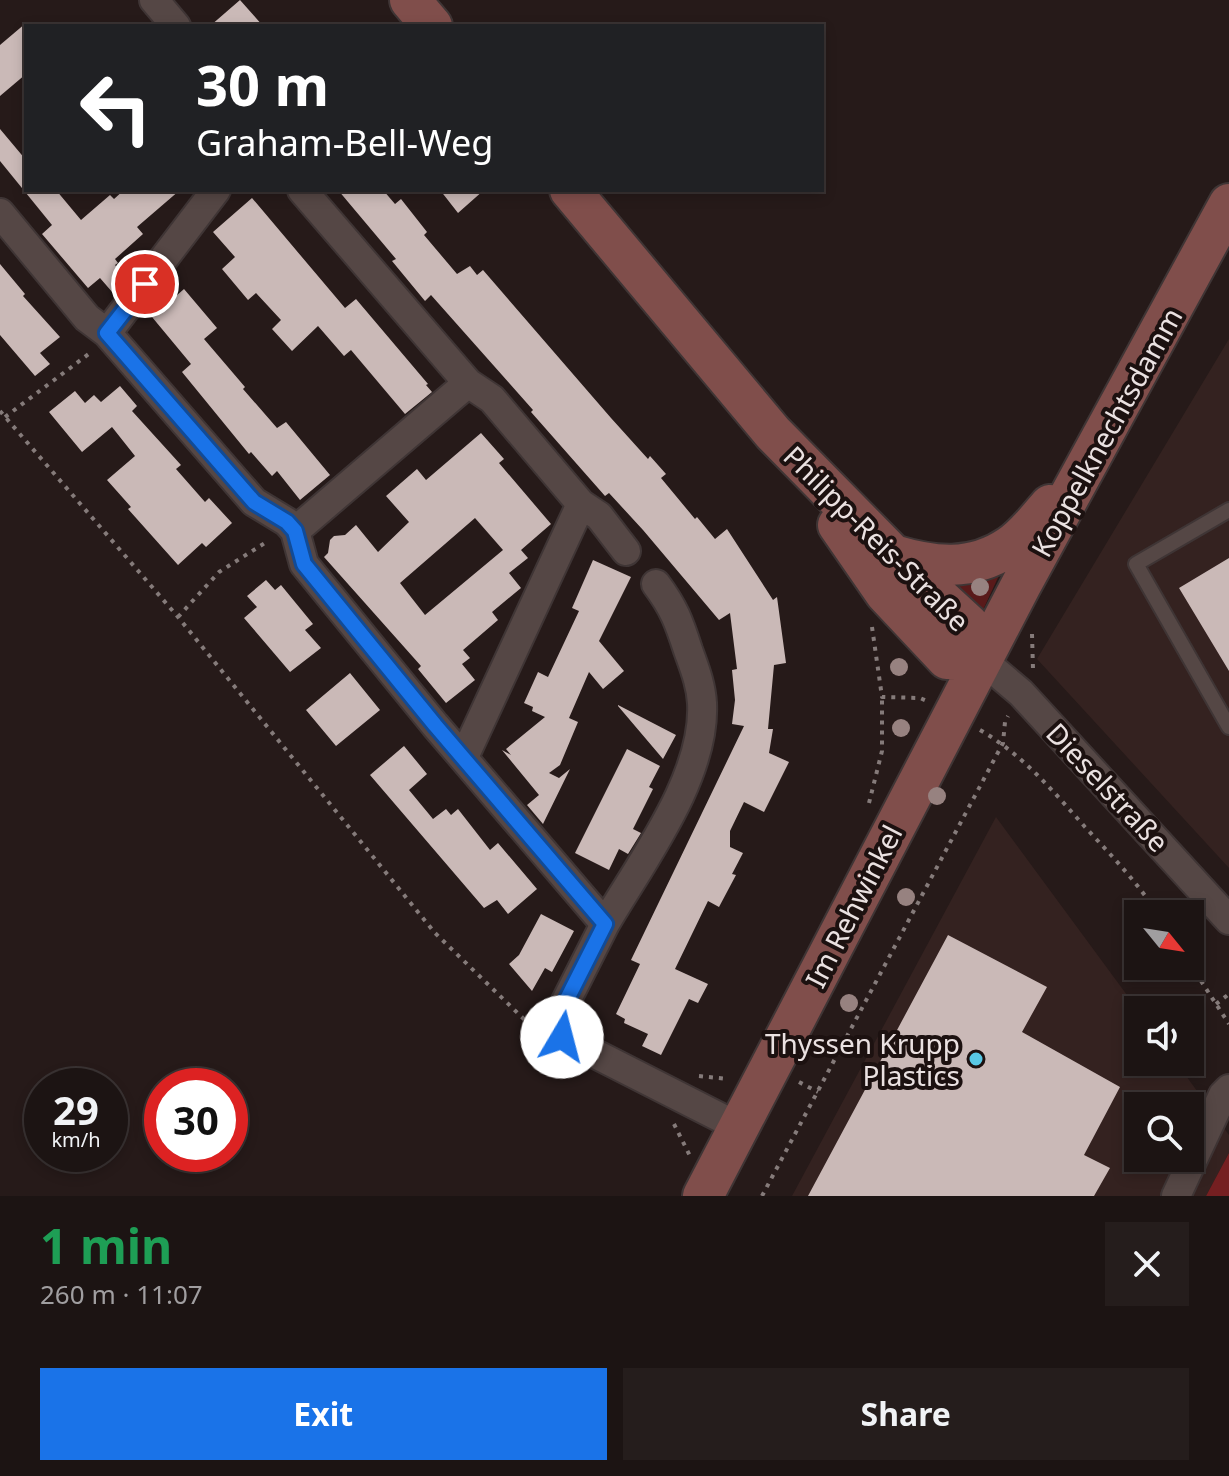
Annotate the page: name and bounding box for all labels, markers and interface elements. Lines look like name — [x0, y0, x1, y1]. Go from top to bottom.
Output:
text: 30 m — [196, 46, 329, 122]
icon: left — [64, 56, 168, 160]
text: Graham-Bell-Weg — [196, 118, 493, 167]
pin — [111, 250, 179, 318]
icon: arrive — [123, 262, 167, 306]
street label: Koppelknechtsdamm — [1022, 301, 1190, 563]
street label: Philipp-Reis-Straße — [776, 437, 978, 639]
street label: Dieselstraße — [1038, 714, 1178, 860]
street label: Im Rehwinkel — [796, 818, 910, 994]
north arrow — [1124, 900, 1204, 980]
map controls — [1124, 900, 1204, 1172]
position arrow — [520, 995, 604, 1079]
button: sound — [1124, 996, 1204, 1076]
place label: Thyssen Krupp Plastics — [765, 1024, 960, 1094]
marker: Thyssen Krupp Plastics — [967, 1050, 985, 1068]
speed limit sign: 30 — [144, 1068, 248, 1172]
text: 29 — [53, 1082, 99, 1137]
button: search — [1124, 1092, 1204, 1172]
text: km/h — [51, 1126, 101, 1153]
text: 1 min — [40, 1213, 172, 1278]
button: close — [1105, 1222, 1189, 1306]
text: 260 m · 11:07 — [40, 1276, 203, 1312]
button: Exit — [40, 1368, 607, 1460]
button: Share — [623, 1368, 1189, 1460]

